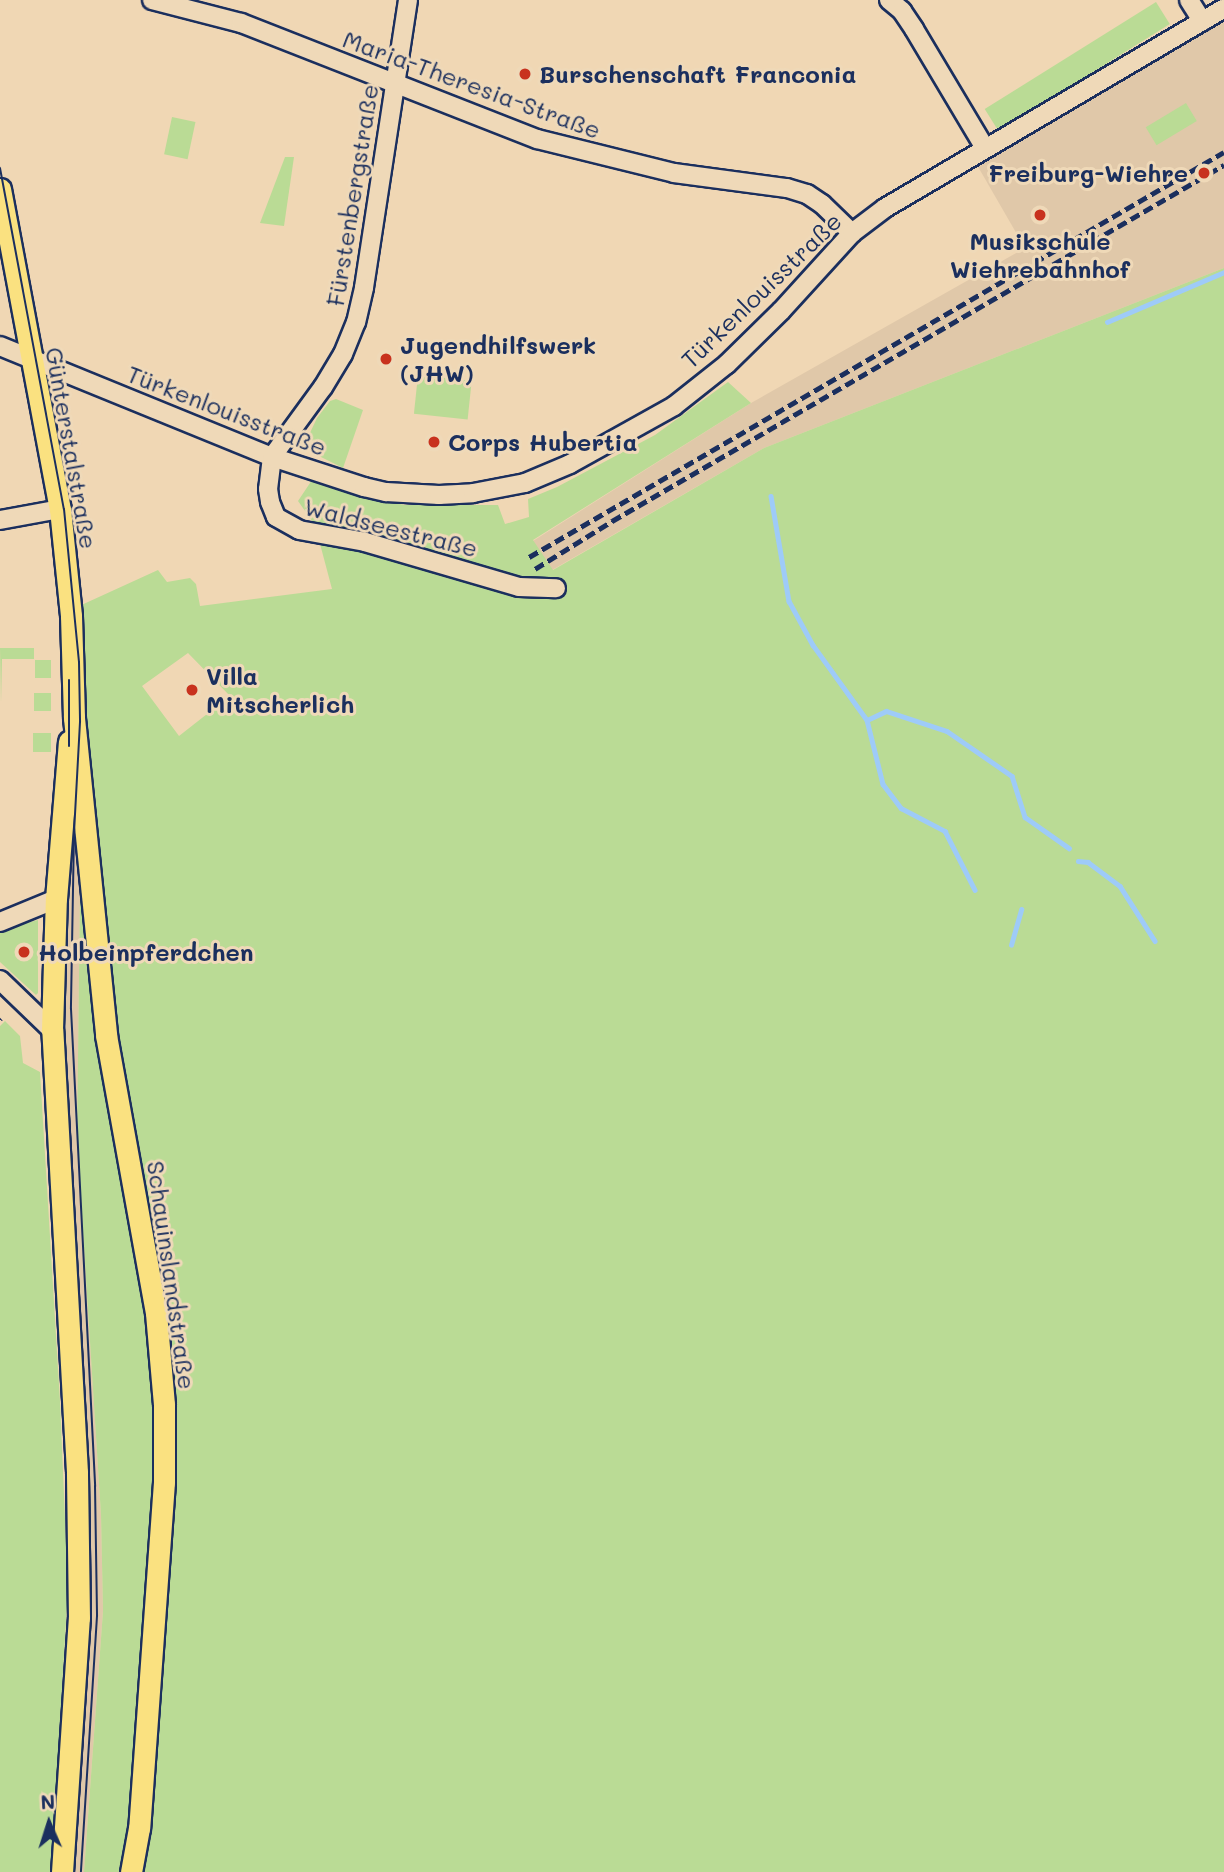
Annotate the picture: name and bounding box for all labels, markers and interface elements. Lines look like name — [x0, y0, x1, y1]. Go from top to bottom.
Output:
street label: Maria-Theresia-Straße — [339, 24, 605, 144]
place label: Burschenschaft Franconia — [539, 60, 857, 88]
marker: Burschenschaft Franconia — [517, 66, 533, 82]
street label: Fürstenbergstraße — [320, 82, 384, 308]
place label: Freiburg-Wiehre — [988, 159, 1188, 187]
marker: Freiburg-Wiehre — [1194, 163, 1214, 183]
street label: Türkenlouisstraße — [675, 206, 847, 374]
marker: Musikschule Wiehrebahnhof — [1032, 207, 1048, 223]
place label: Musikschule Wiehrebahnhof — [950, 227, 1130, 283]
place label: Jugendhilfswerk (JHW) — [400, 331, 596, 387]
street label: Günterstalstraße — [40, 345, 104, 551]
marker: Jugendhilfswerk (JHW) — [378, 351, 394, 367]
street label: Türkenlouisstraße — [123, 359, 331, 461]
place label: Corps Hubertia — [448, 428, 637, 456]
marker: Corps Hubertia — [426, 434, 442, 450]
street label: Waldseestraße — [301, 492, 481, 562]
place label: Villa Mitscherlich — [206, 662, 354, 718]
marker: Villa Mitscherlich — [184, 682, 200, 698]
place label: Holbeinpferdchen — [38, 938, 254, 966]
marker: Holbeinpferdchen — [16, 944, 32, 960]
street label: Schauinslandstraße — [142, 1159, 202, 1391]
north arrow — [14, 1788, 84, 1858]
text: N — [40, 1789, 56, 1814]

